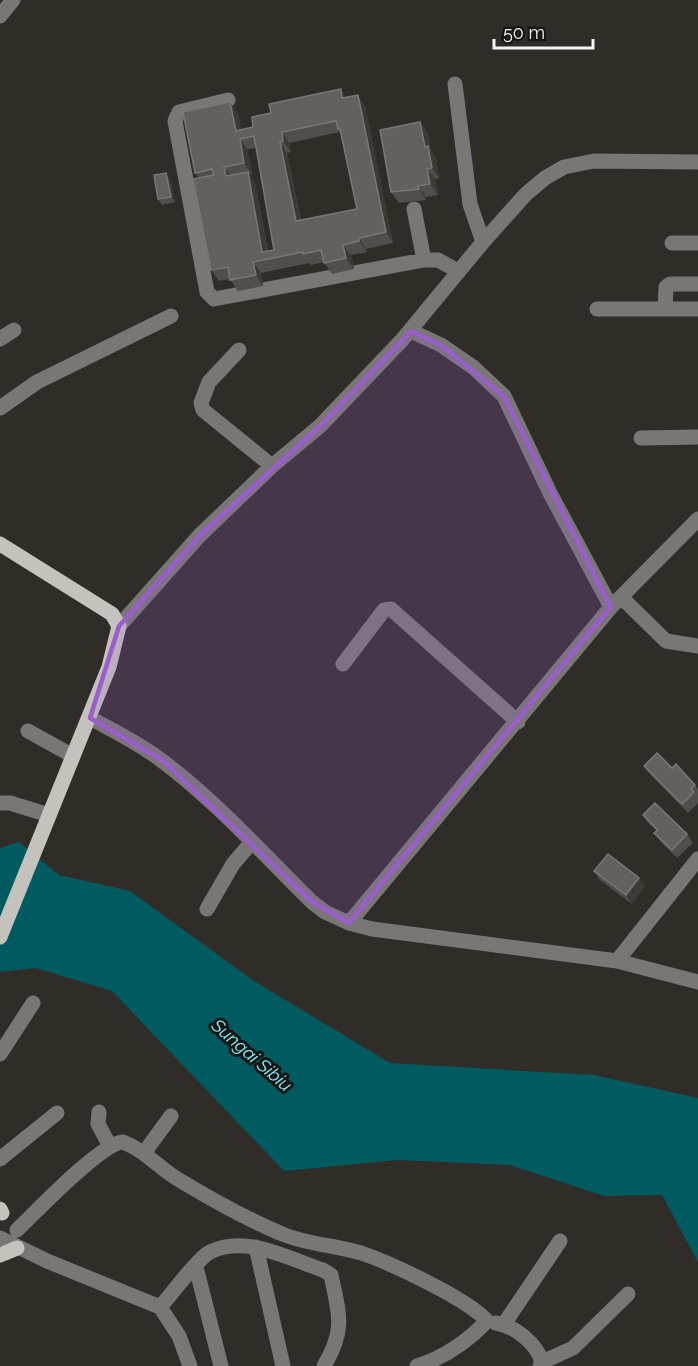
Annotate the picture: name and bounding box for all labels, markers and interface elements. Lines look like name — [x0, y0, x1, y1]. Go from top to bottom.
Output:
scale bar — [494, 12, 593, 50]
text: 50 m — [503, 22, 545, 43]
water label: Sungai Sibiu — [207, 1014, 296, 1096]

